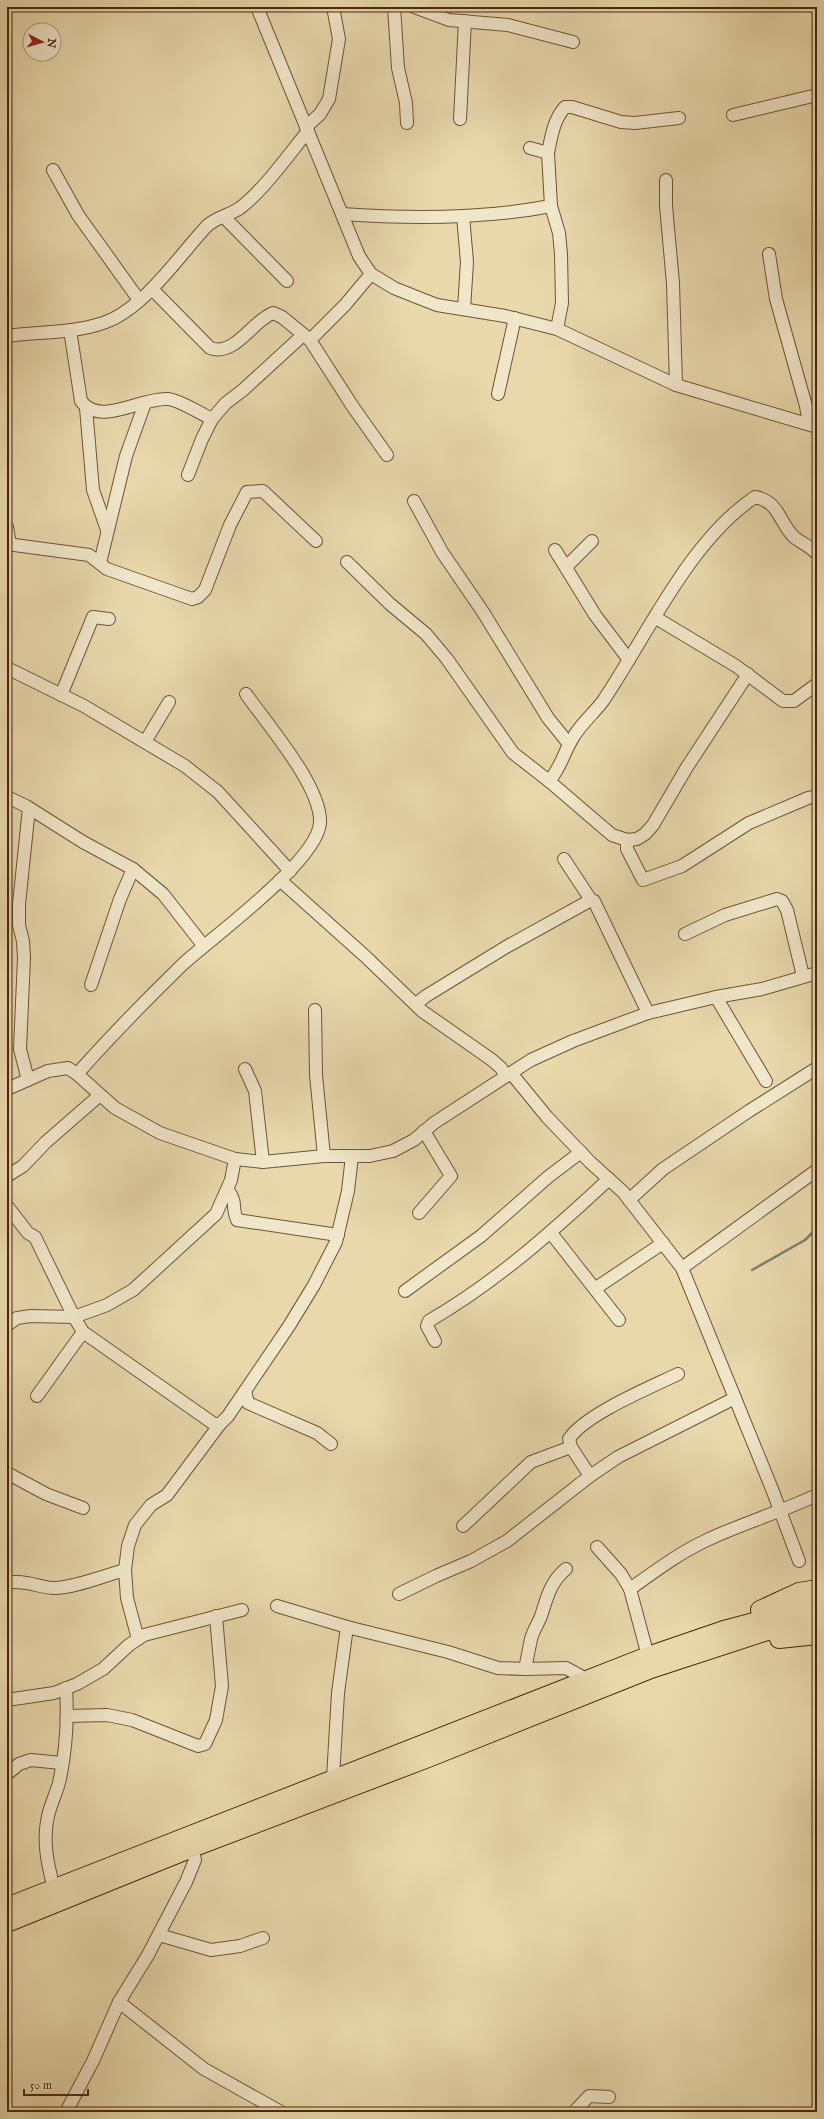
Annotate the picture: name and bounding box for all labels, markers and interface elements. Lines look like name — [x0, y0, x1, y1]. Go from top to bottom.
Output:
north arrow — [22, 22, 62, 62]
text: N — [43, 36, 59, 49]
scale bar — [24, 2071, 88, 2097]
text: 50 m — [30, 2078, 52, 2093]

